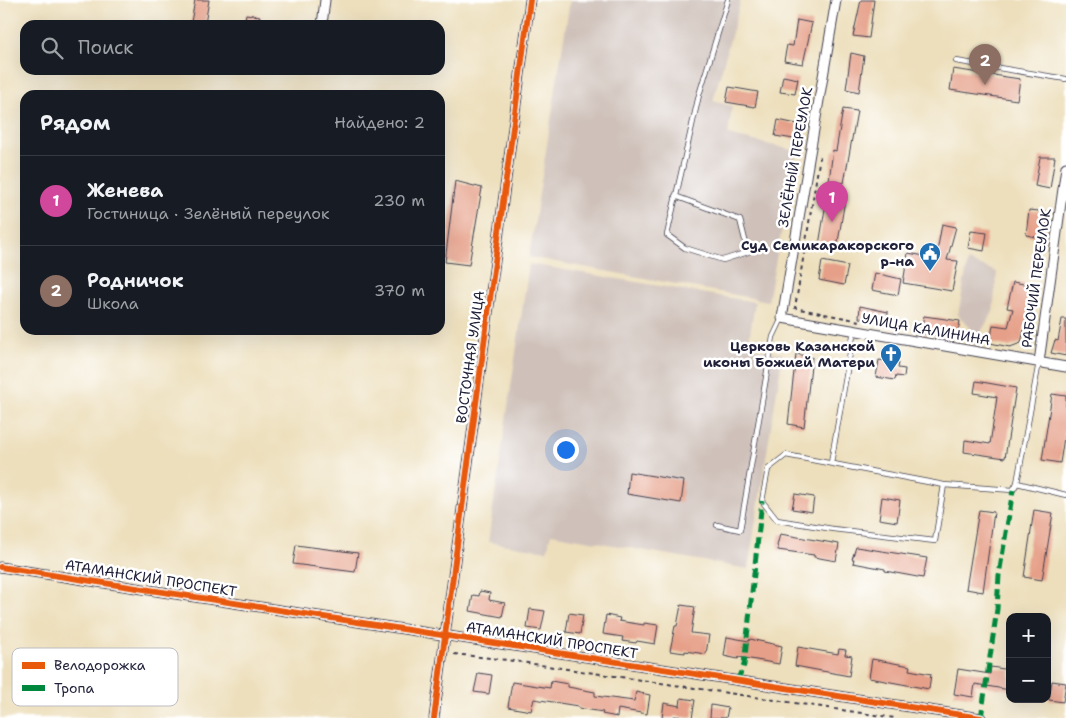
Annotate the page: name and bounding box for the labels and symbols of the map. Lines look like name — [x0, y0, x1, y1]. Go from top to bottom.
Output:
pin: 2 — [969, 44, 1001, 85]
street label: ЗЕЛЁНЫЙ ПЕРЕУЛОК — [774, 85, 816, 229]
pin: 1 — [816, 181, 848, 222]
street label: РАБОЧИЙ ПЕРЕУЛОК — [1017, 207, 1055, 349]
place label: Суд Семикаракорского р-на — [741, 236, 914, 270]
public building icon: Суд Семикаракорского р-на — [918, 241, 942, 272]
street label: ВОСТОЧНАЯ УЛИЦА — [452, 289, 488, 425]
street label: УЛИЦА КАЛИНИНА — [860, 309, 992, 349]
place label: Церковь Казанской иконы Божией Матери — [703, 337, 875, 371]
church icon: Церковь Казанской иконы Божией Матери — [879, 342, 903, 373]
your location — [553, 437, 579, 463]
street label: АТАМАНСКИЙ ПРОСПЕКТ — [64, 556, 239, 601]
street label: АТАМАНСКИЙ ПРОСПЕКТ — [465, 618, 640, 663]
legend — [12, 648, 178, 706]
text: Велодорожка — [54, 656, 146, 674]
text: Тропа — [54, 679, 95, 697]

